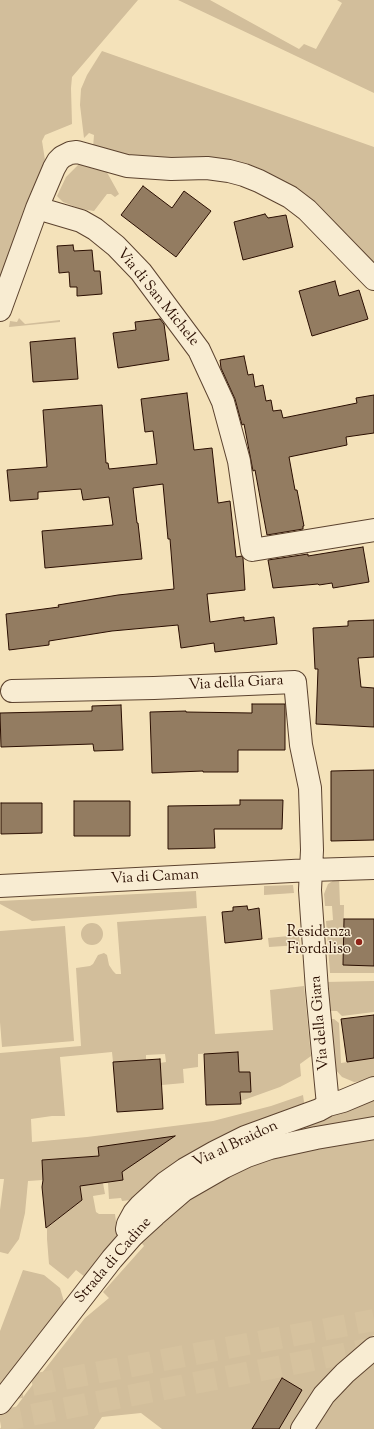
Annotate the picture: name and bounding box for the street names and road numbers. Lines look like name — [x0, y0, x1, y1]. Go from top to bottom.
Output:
street label: Via di San Michele — [112, 245, 202, 351]
street label: Via della Giara — [188, 673, 284, 695]
street label: Via di Caman — [110, 867, 200, 889]
street label: Via della Giara — [308, 975, 334, 1071]
street label: Via al Braidon — [191, 1118, 281, 1172]
street label: Strada di Cadine — [72, 1214, 156, 1308]

